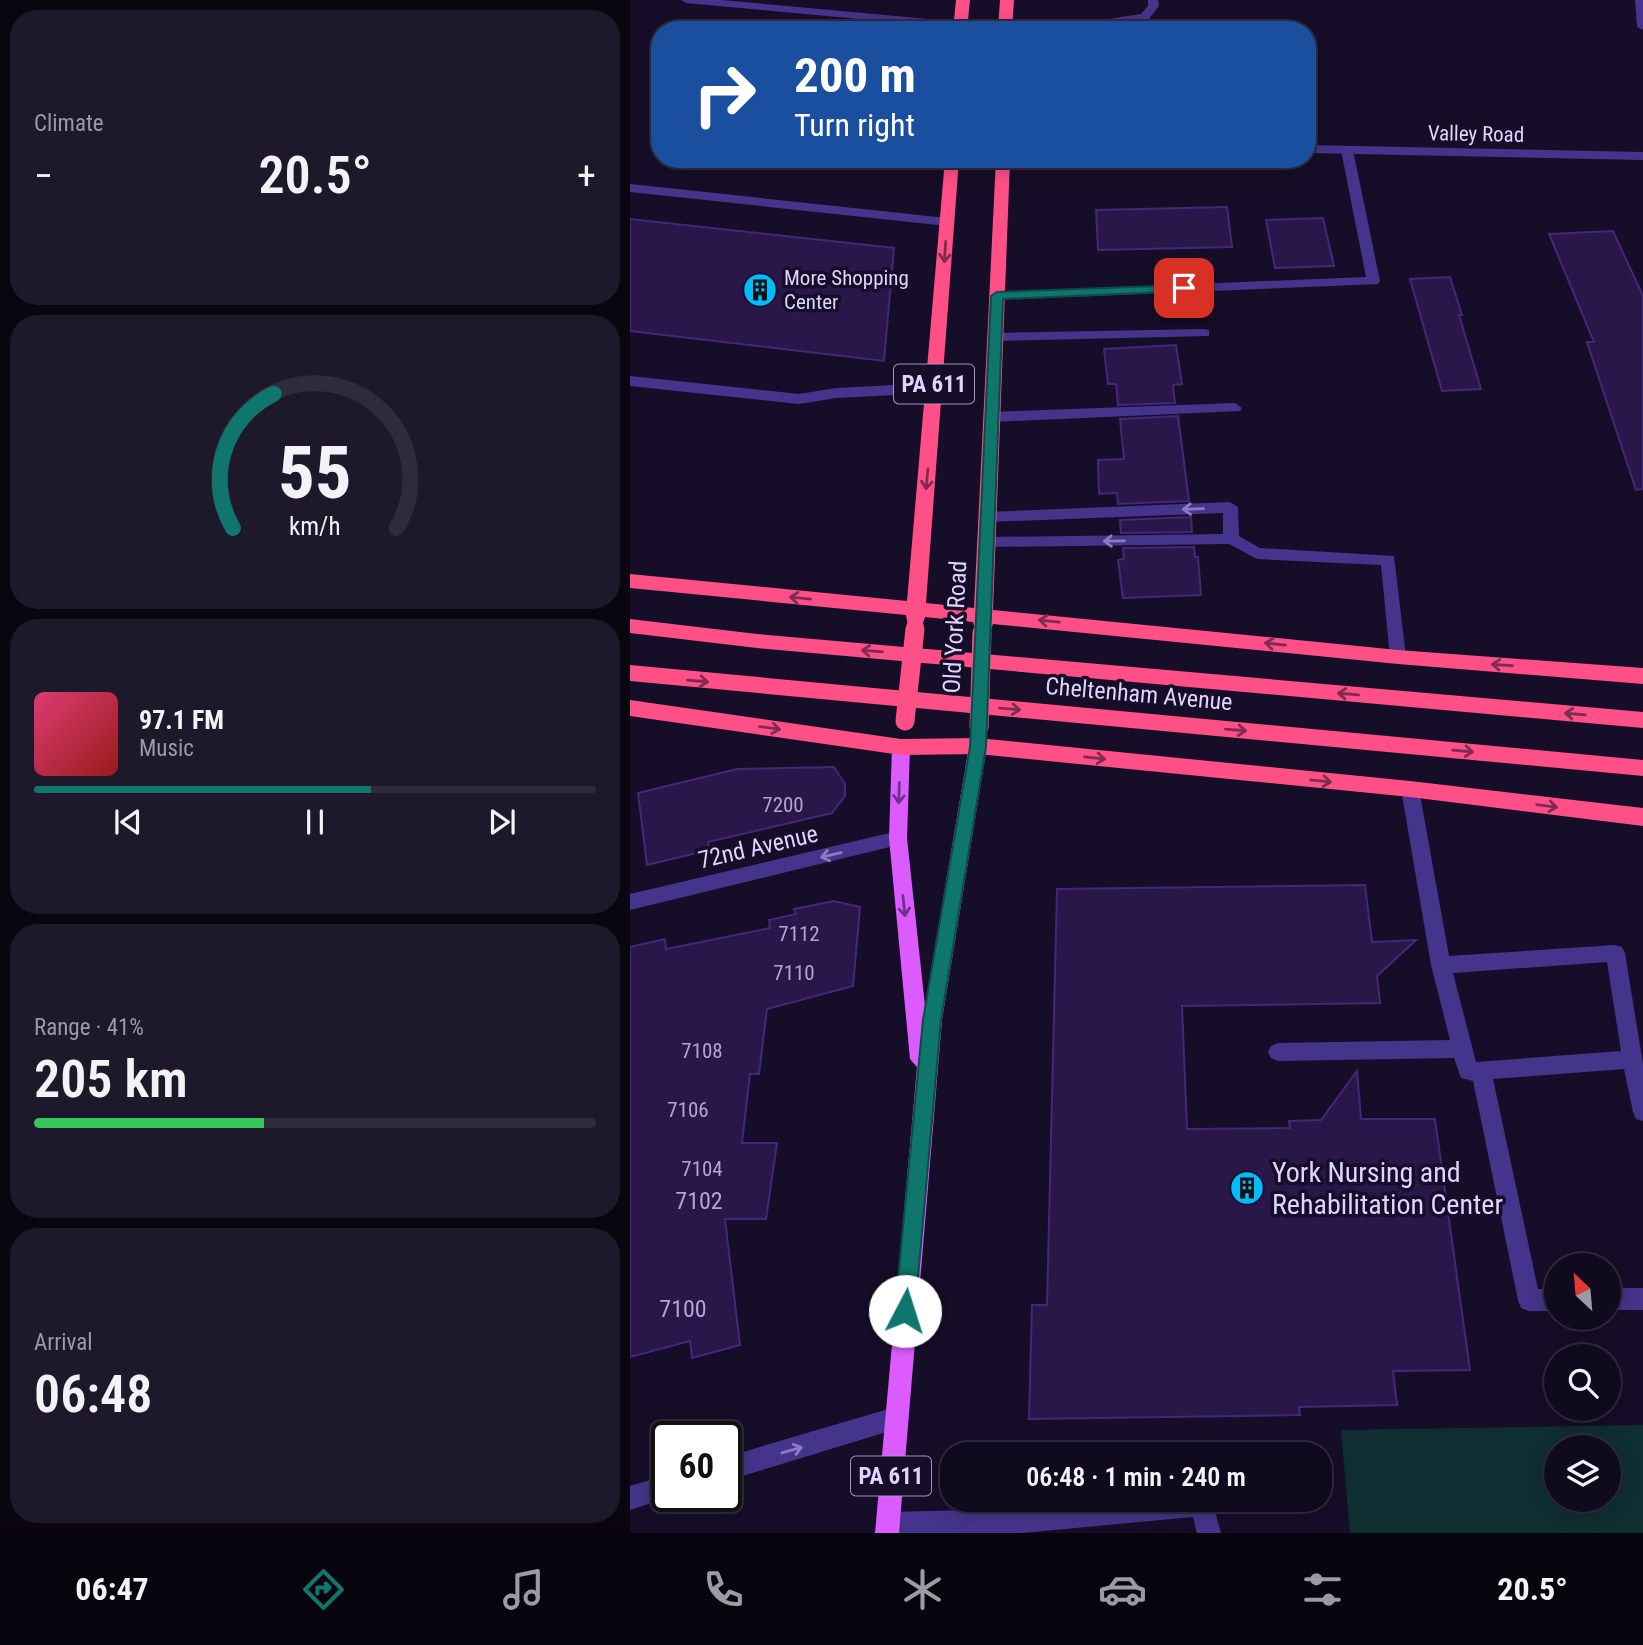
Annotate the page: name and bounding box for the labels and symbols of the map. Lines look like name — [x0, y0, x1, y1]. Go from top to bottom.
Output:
street label: Valley Road — [1428, 121, 1524, 147]
one-way arrow — [938, 240, 951, 263]
pin — [1154, 258, 1214, 318]
place label: More Shopping Center — [784, 266, 909, 314]
building icon: More Shopping Center — [741, 271, 779, 309]
road number: PA 611 — [894, 364, 974, 404]
one-way arrow — [920, 467, 933, 489]
one-way arrow — [1182, 502, 1205, 515]
one-way arrow — [1103, 534, 1126, 547]
street label: Old York Road — [938, 560, 972, 694]
one-way arrow — [789, 592, 812, 605]
one-way arrow — [1038, 615, 1061, 628]
one-way arrow — [1264, 638, 1287, 651]
one-way arrow — [861, 644, 884, 657]
one-way arrow — [1491, 658, 1513, 671]
street label: Cheltenham Avenue — [1044, 672, 1234, 716]
one-way arrow — [686, 675, 709, 688]
one-way arrow — [1338, 687, 1360, 700]
one-way arrow — [998, 703, 1021, 716]
one-way arrow — [1564, 707, 1587, 720]
one-way arrow — [758, 722, 781, 735]
one-way arrow — [1225, 723, 1247, 736]
one-way arrow — [1451, 745, 1474, 758]
one-way arrow — [1083, 752, 1105, 765]
one-way arrow — [1309, 774, 1332, 787]
one-way arrow — [893, 781, 906, 804]
house number: 7200 — [762, 793, 804, 817]
one-way arrow — [1535, 799, 1558, 812]
street label: 72nd Avenue — [695, 820, 821, 874]
one-way arrow — [820, 848, 843, 862]
one-way arrow — [898, 894, 911, 917]
house number: 7112 — [778, 922, 820, 946]
house number: 7110 — [773, 961, 815, 985]
house number: 7108 — [681, 1039, 723, 1063]
house number: 7106 — [667, 1098, 709, 1122]
place label: York Nursing and Rehabilitation Center — [1272, 1156, 1503, 1221]
house number: 7104 — [681, 1157, 723, 1181]
building icon: York Nursing and Rehabilitation Center — [1228, 1169, 1266, 1207]
house number: 7102 — [675, 1187, 723, 1215]
north arrow — [1544, 1253, 1620, 1330]
position arrow — [868, 1274, 942, 1348]
house number: 7100 — [659, 1295, 707, 1323]
speed limit sign: 60 — [651, 1421, 742, 1512]
one-way arrow — [780, 1442, 802, 1455]
road number: PA 611 — [851, 1456, 931, 1496]

